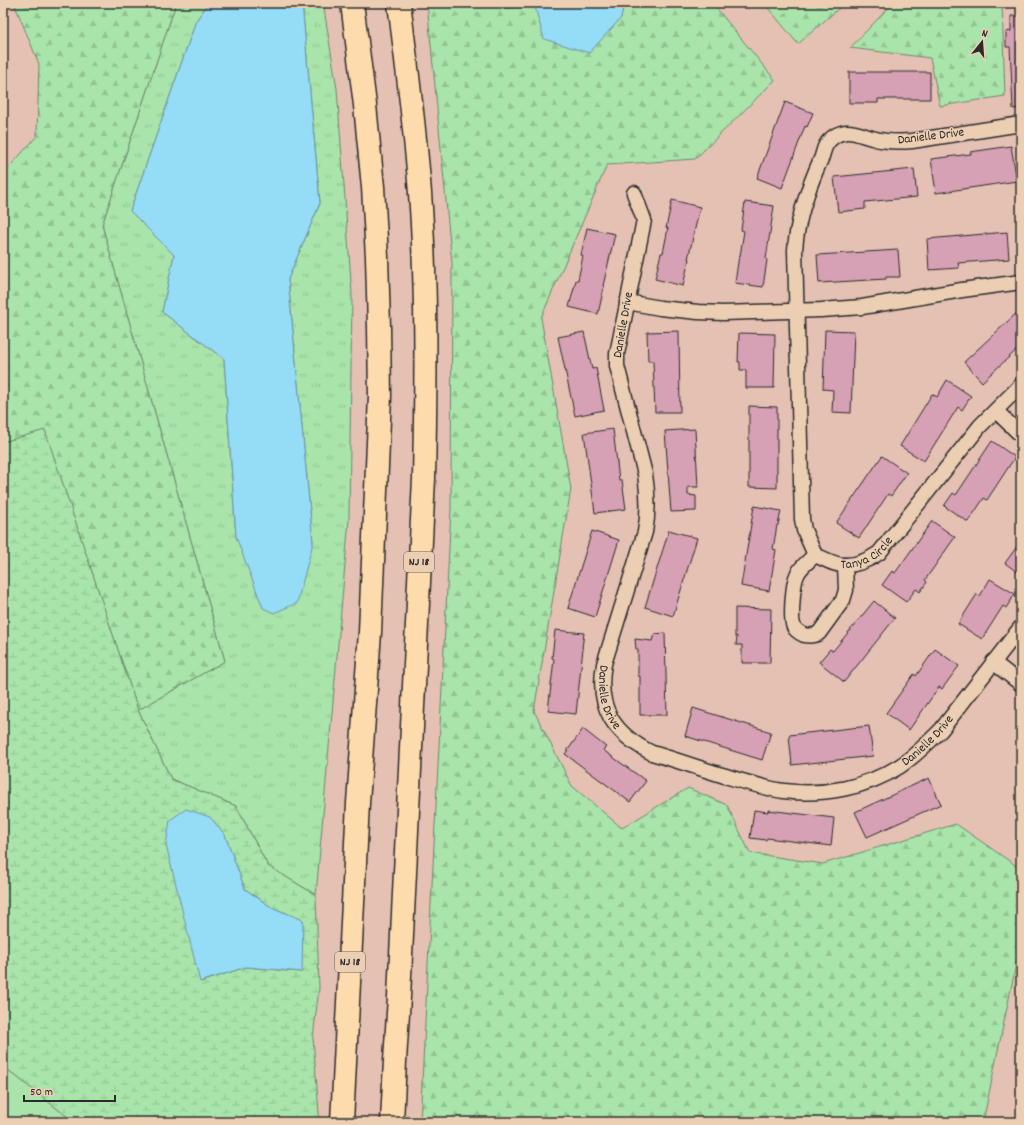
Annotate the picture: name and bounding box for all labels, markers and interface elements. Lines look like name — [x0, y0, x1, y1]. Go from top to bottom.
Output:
north arrow — [962, 22, 1002, 62]
text: N — [979, 26, 990, 43]
street label: Danielle Drive — [897, 123, 966, 151]
street label: Danielle Drive — [609, 290, 639, 360]
street label: Tanya Circle — [840, 532, 898, 575]
road number: NJ 18 — [404, 552, 434, 572]
street label: Danielle Drive — [593, 664, 626, 734]
street label: Danielle Drive — [898, 711, 959, 771]
road number: NJ 18 — [335, 952, 365, 972]
scale bar — [24, 1077, 115, 1103]
text: 50 m — [30, 1084, 53, 1101]

